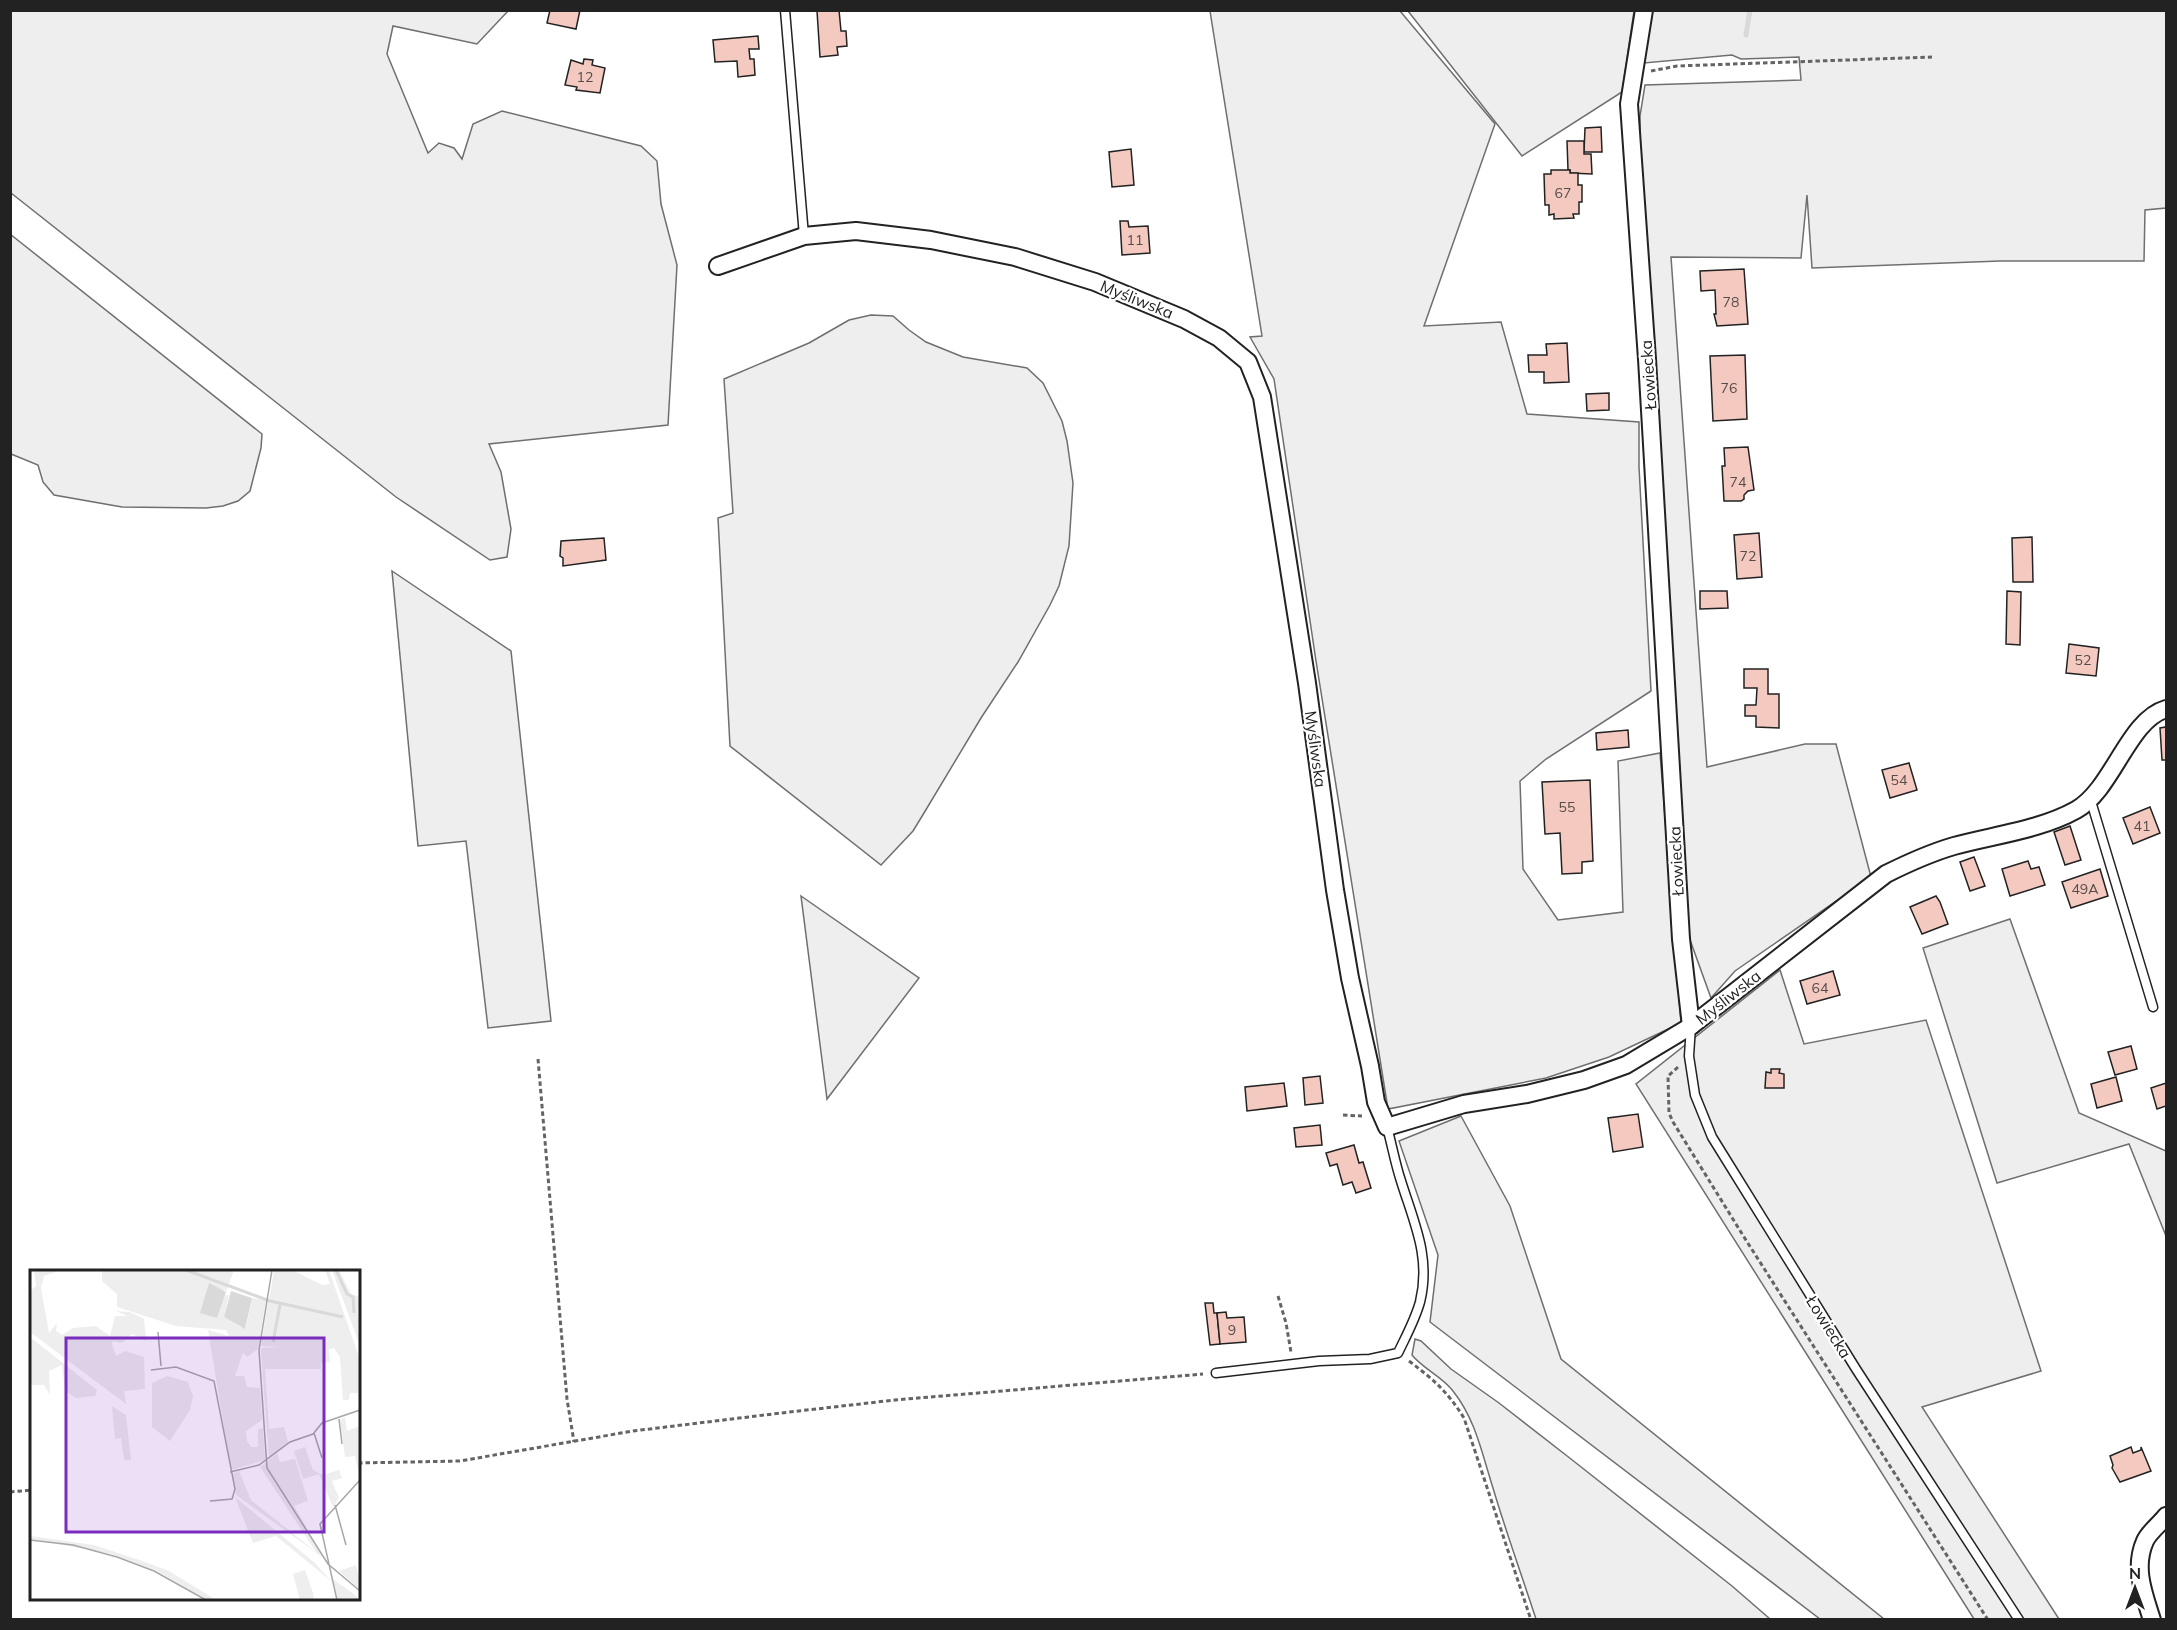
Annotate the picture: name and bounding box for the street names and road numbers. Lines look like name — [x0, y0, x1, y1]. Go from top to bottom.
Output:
street label: Myśliwska — [1098, 275, 1176, 323]
street label: Łowiecka — [1636, 340, 1660, 411]
street label: Myśliwska — [1301, 709, 1331, 789]
street label: Łowiecka — [1664, 826, 1688, 897]
street label: Myśliwska — [1691, 965, 1765, 1029]
street label: Łowiecka — [1802, 1291, 1856, 1362]

